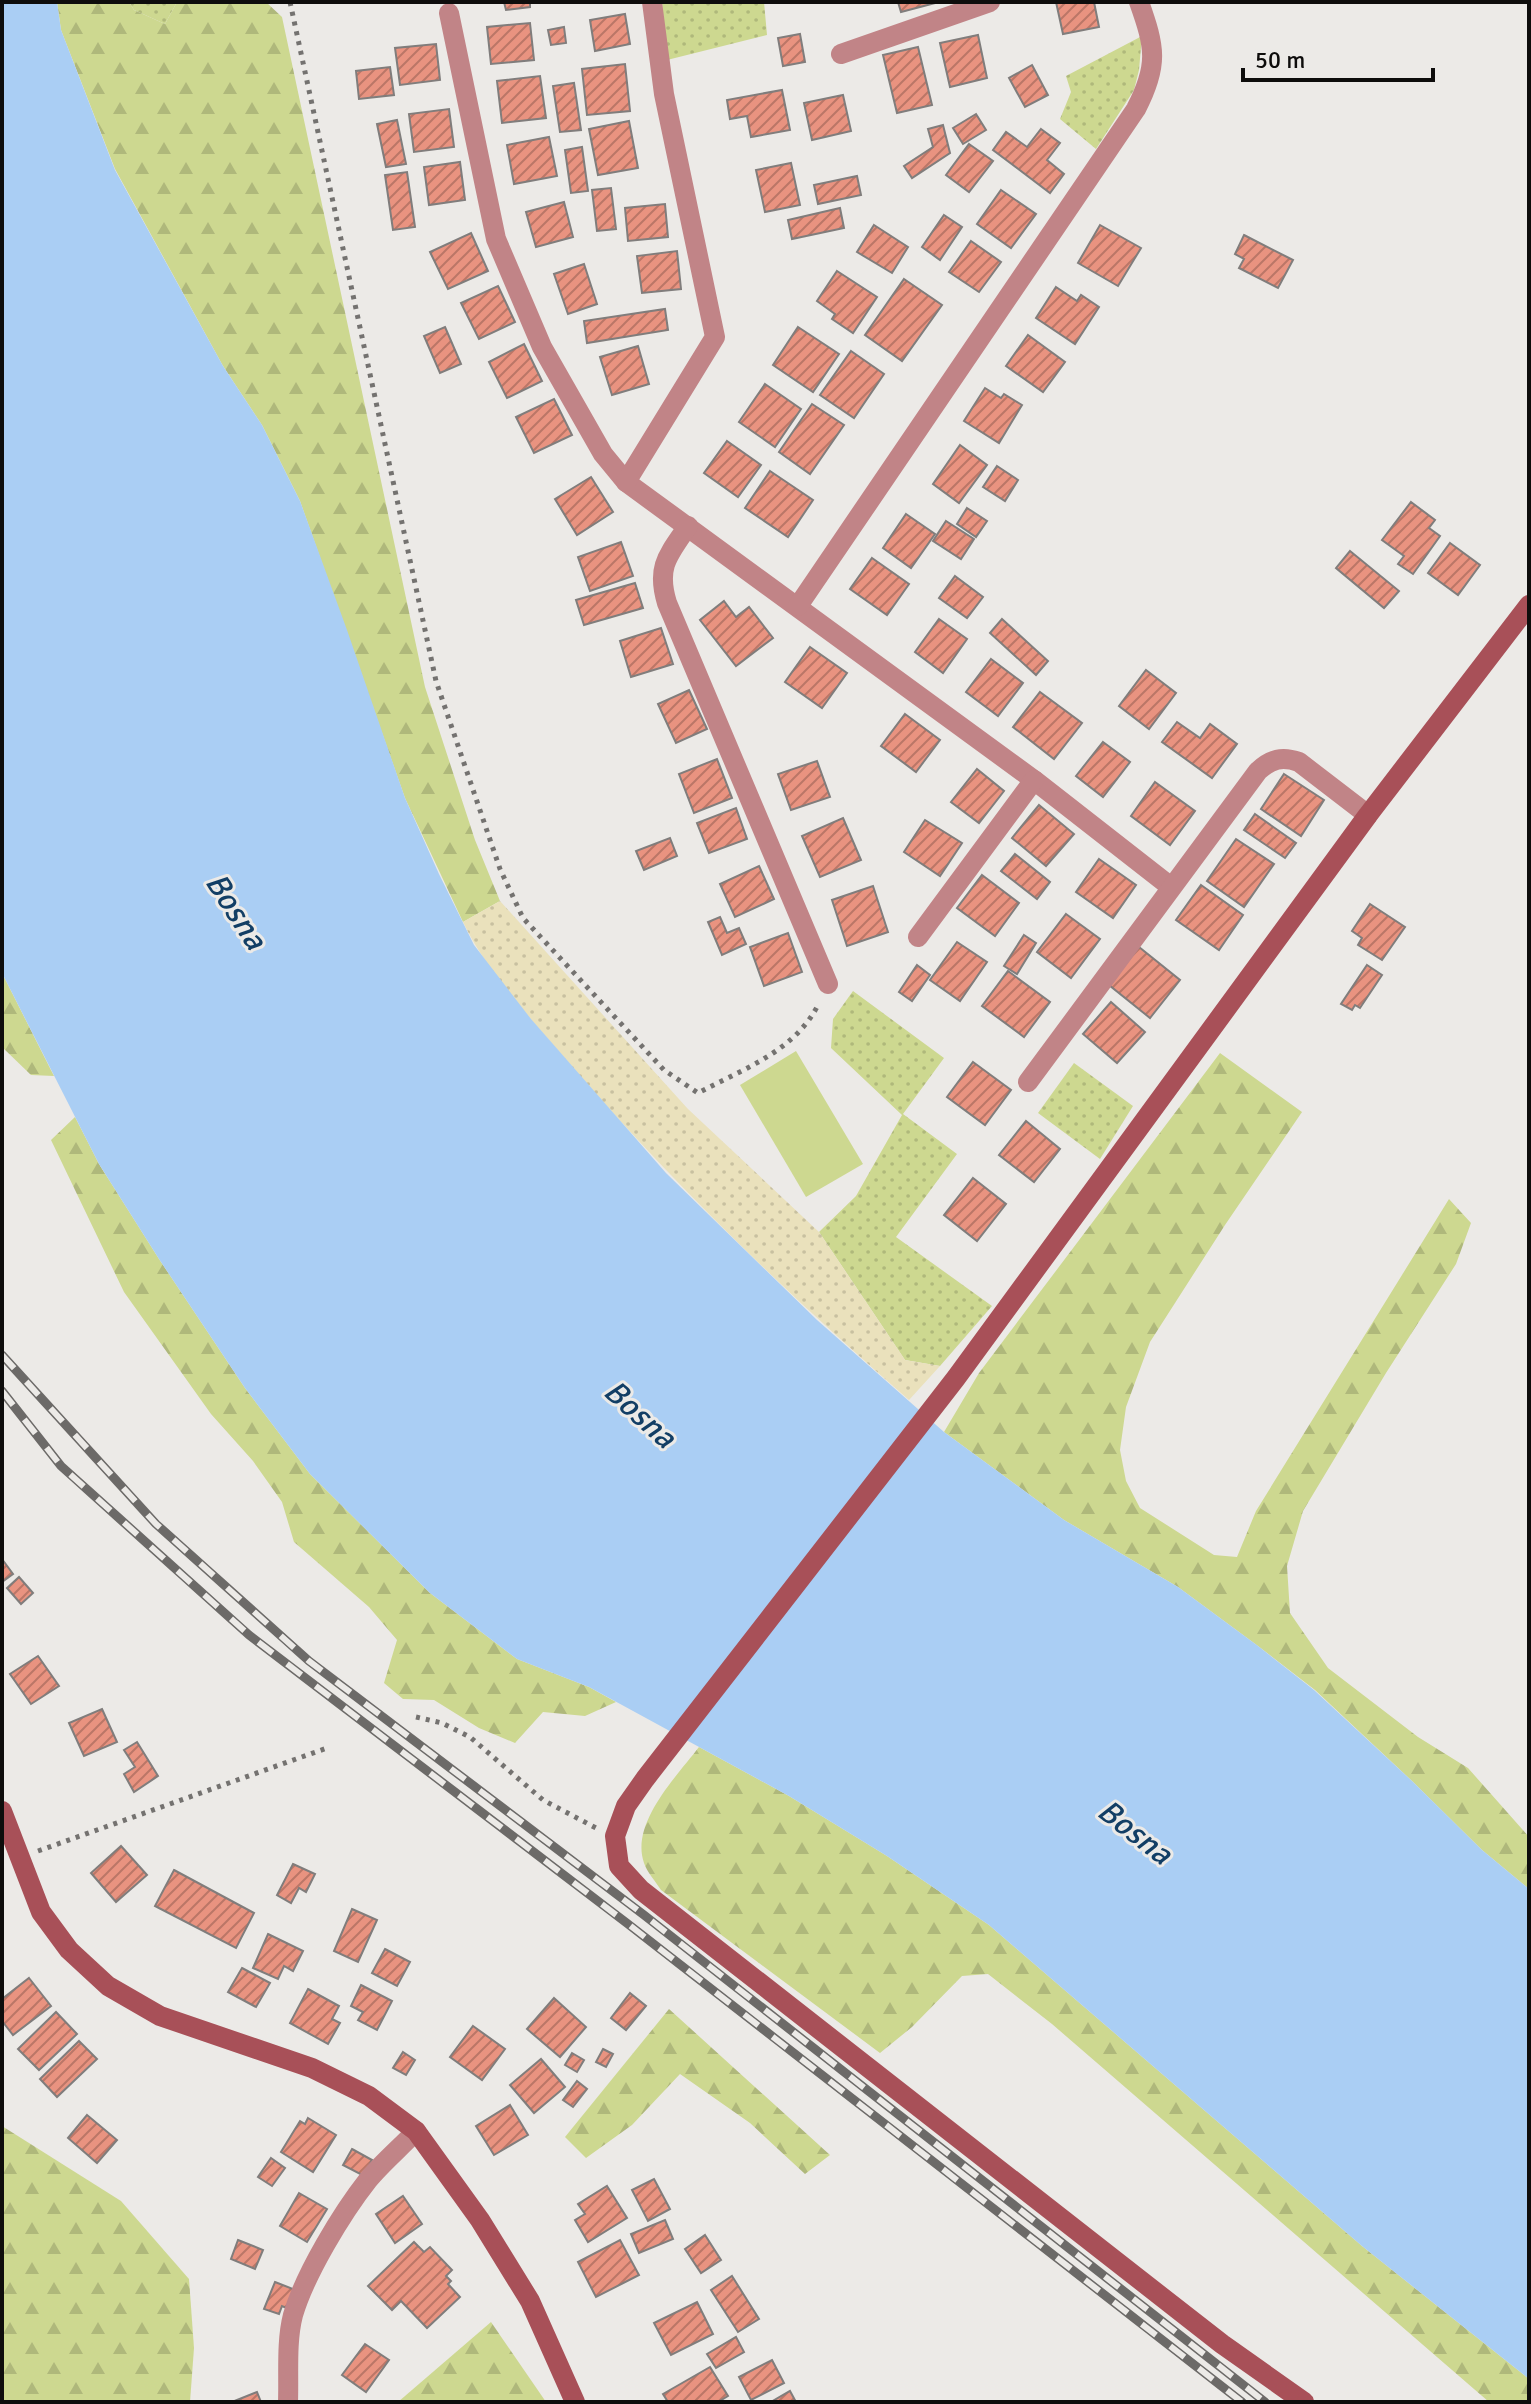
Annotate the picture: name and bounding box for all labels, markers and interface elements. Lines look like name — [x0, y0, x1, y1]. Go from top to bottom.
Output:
scale bar — [1243, 32, 1433, 82]
text: 50 m — [1255, 45, 1305, 75]
water label: Bosna — [197, 865, 276, 957]
water label: Bosna — [596, 1372, 685, 1457]
water label: Bosna — [1090, 1791, 1181, 1874]

